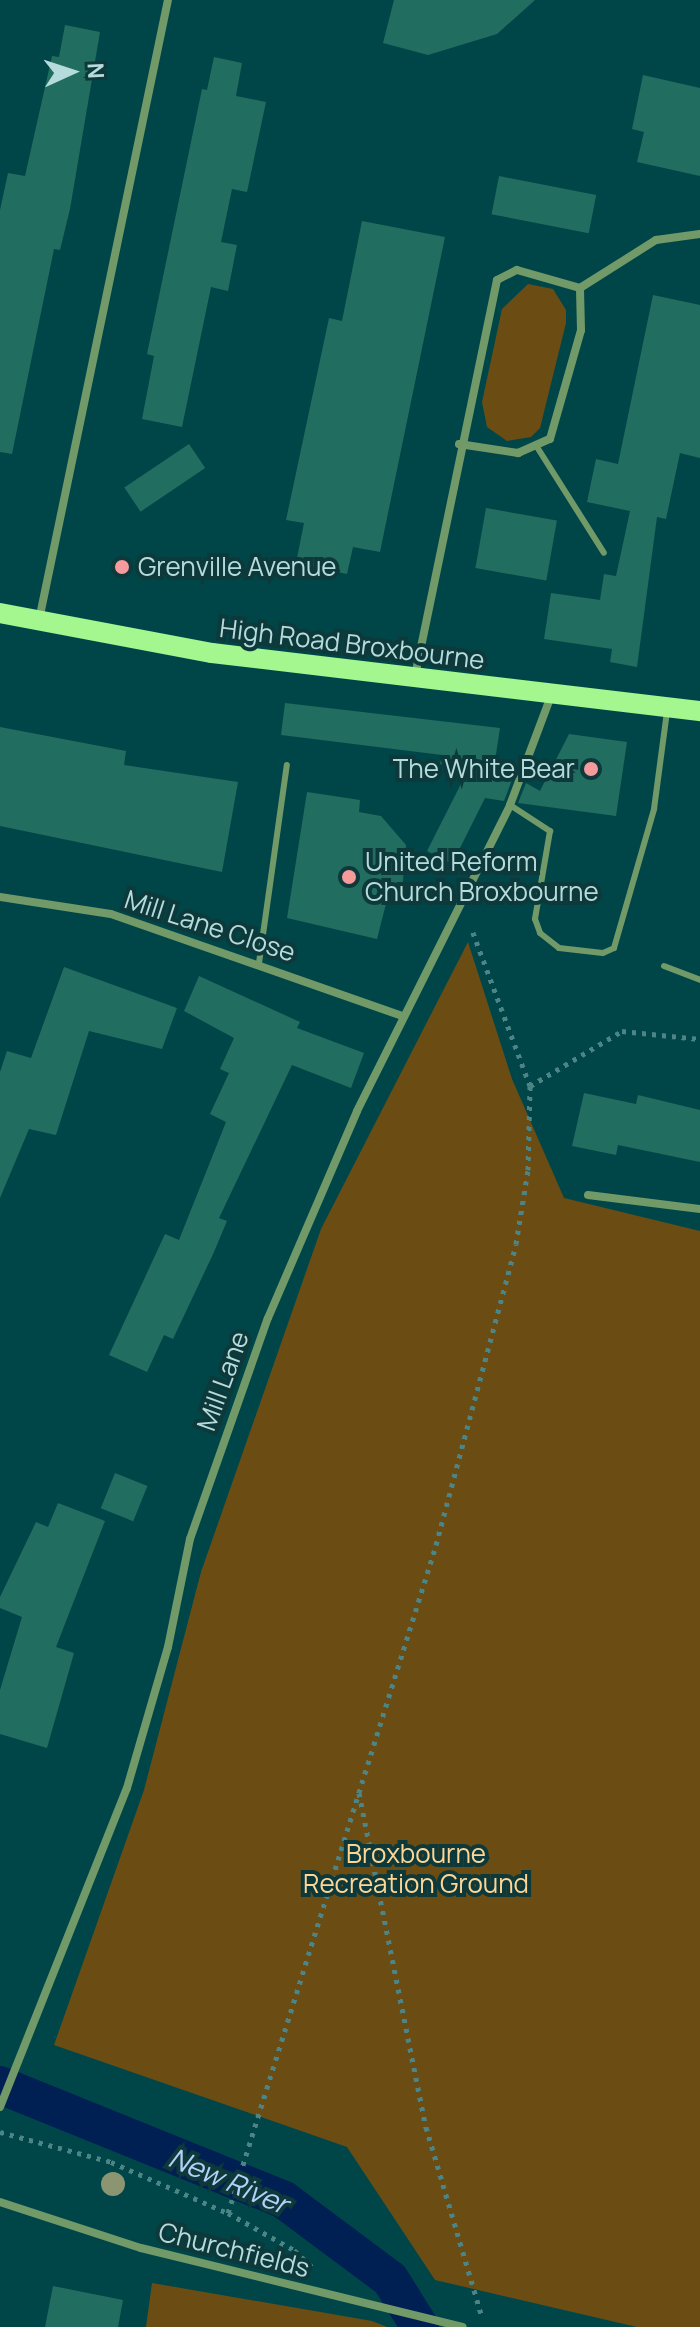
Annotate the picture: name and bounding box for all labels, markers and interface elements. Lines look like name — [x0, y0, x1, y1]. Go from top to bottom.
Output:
north arrow — [32, 32, 112, 112]
text: N — [81, 62, 111, 79]
place label: Grenville Avenue — [138, 551, 337, 583]
marker: Grenville Avenue — [113, 558, 131, 576]
street label: High Road Broxbourne — [218, 612, 486, 676]
place label: The White Bear — [393, 753, 575, 785]
marker: The White Bear — [582, 760, 600, 778]
place label: United Reform Church Broxbourne — [365, 846, 599, 908]
marker: United Reform Church Broxbourne — [340, 868, 358, 886]
street label: Mill Lane Close — [121, 884, 299, 968]
street label: Mill Lane — [191, 1327, 255, 1435]
park label: Broxbourne Recreation Ground — [303, 1838, 529, 1900]
water label: New River — [164, 2140, 294, 2220]
street label: Churchfields — [155, 2216, 313, 2284]

